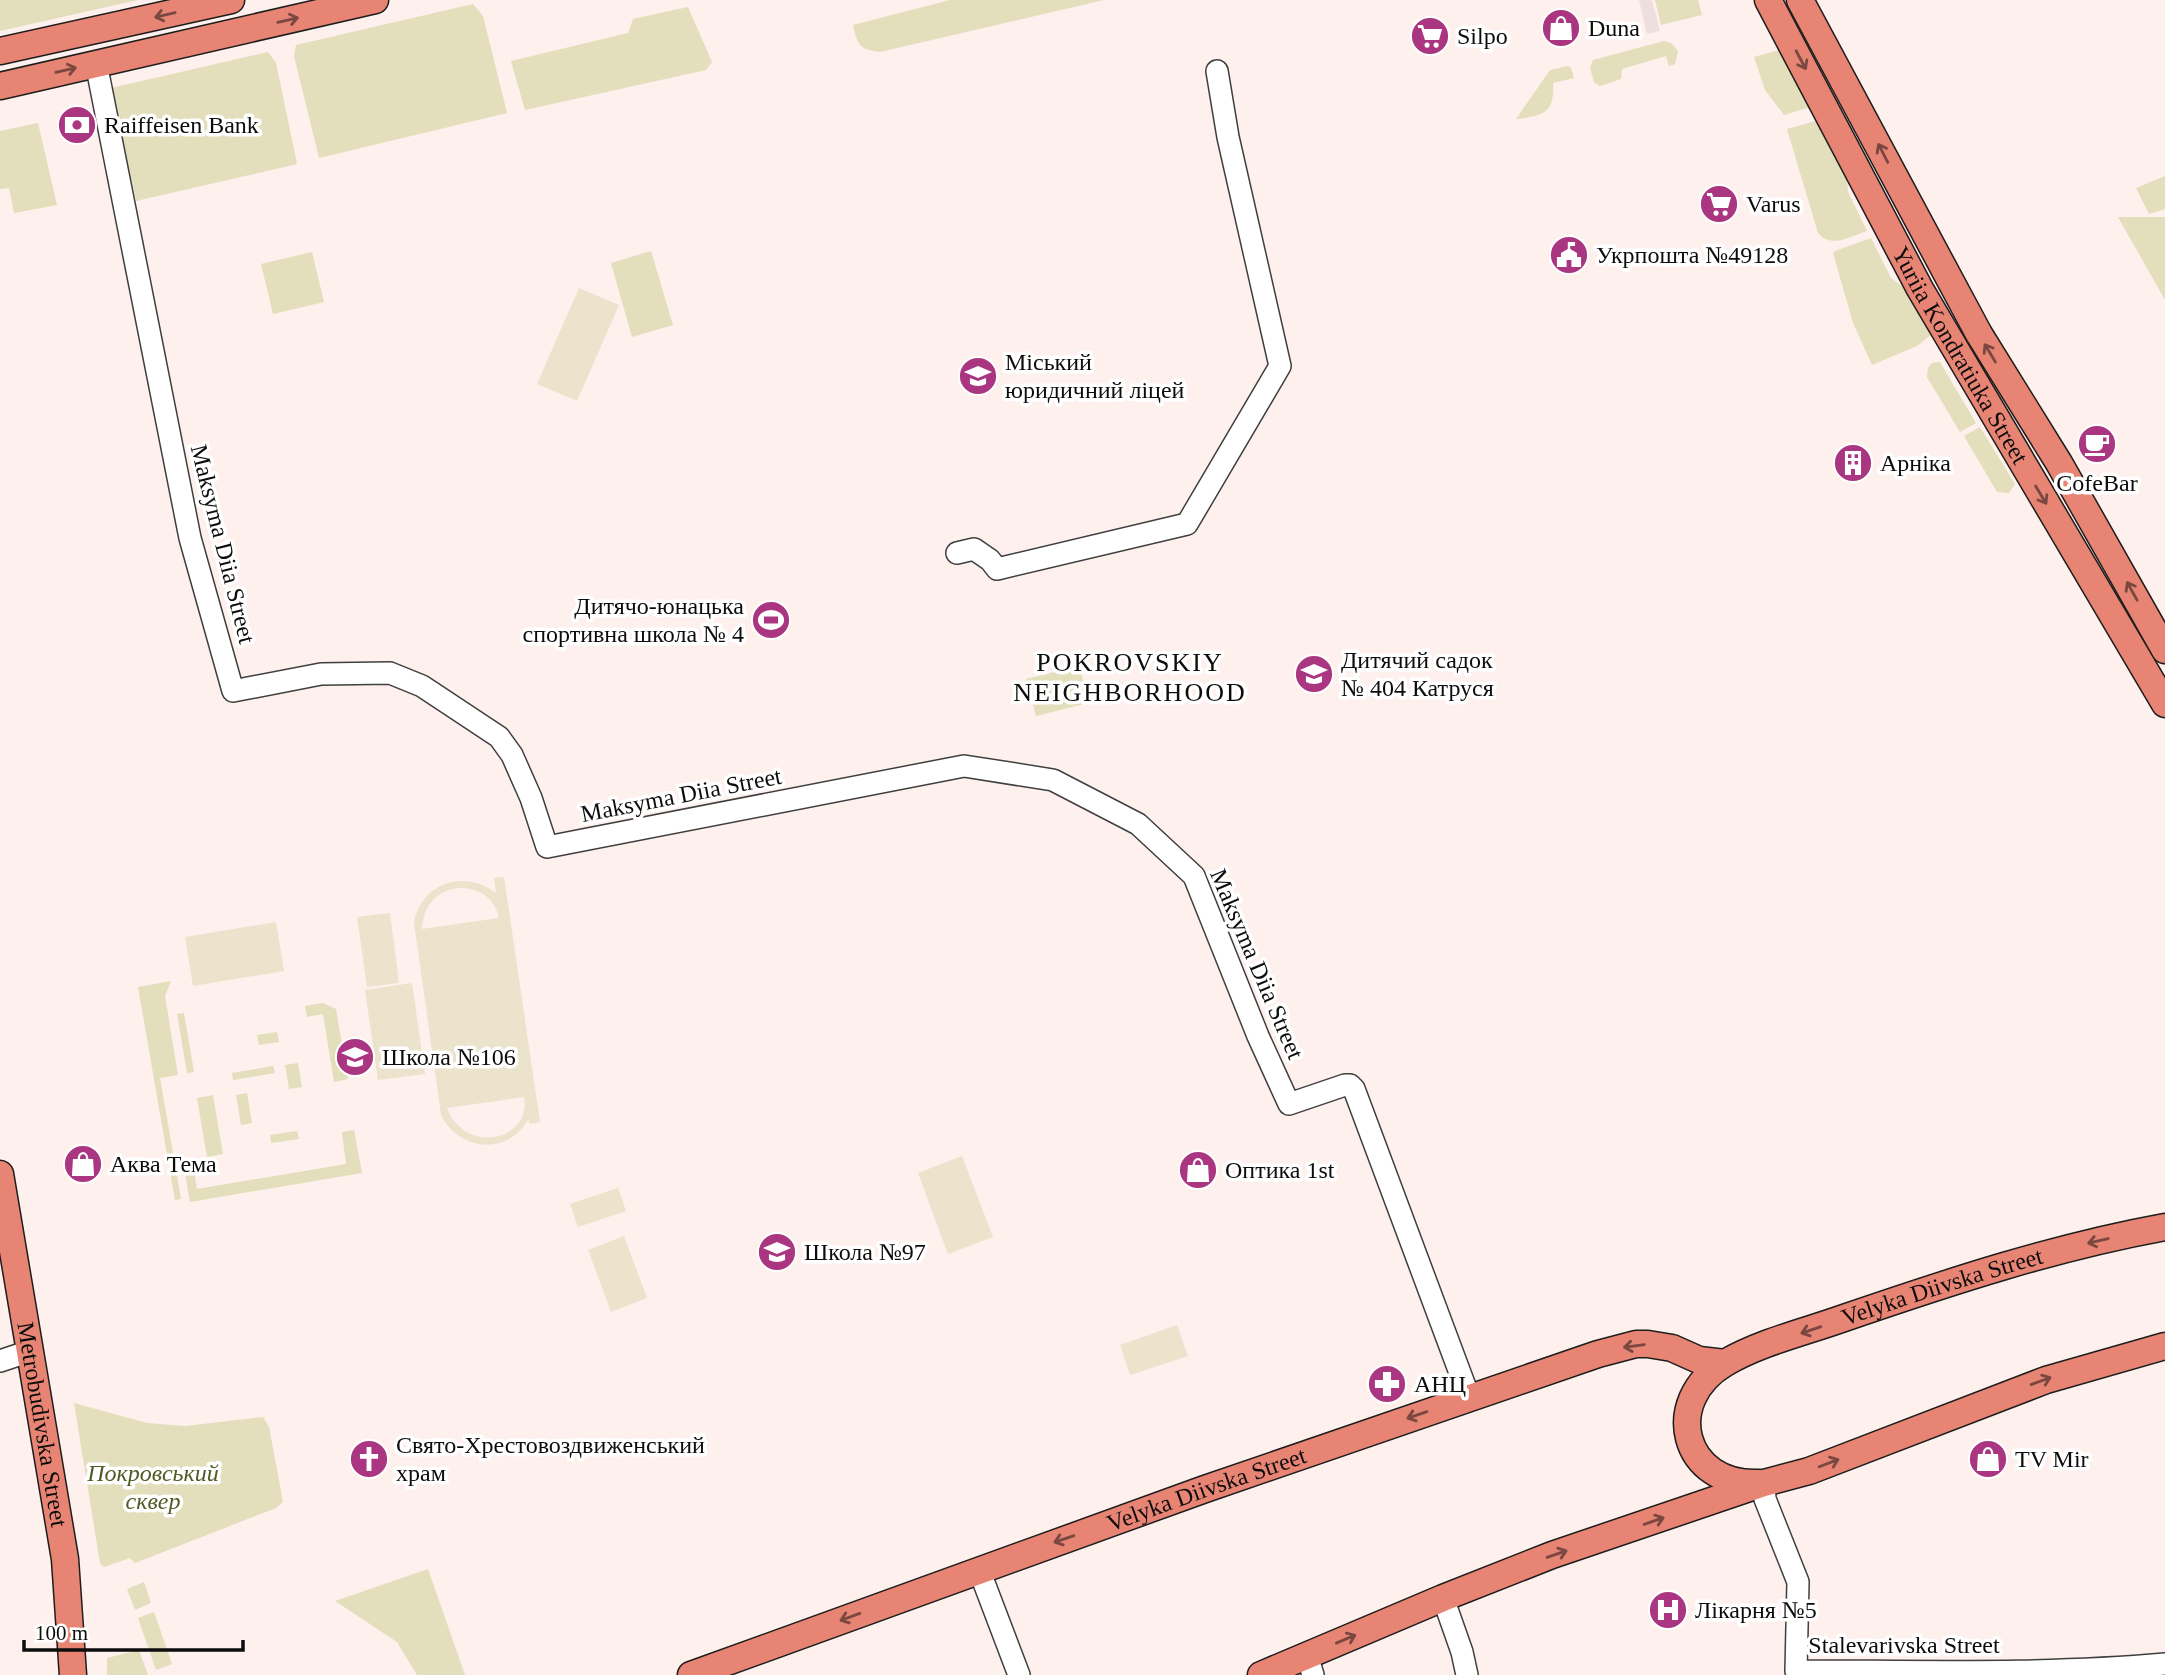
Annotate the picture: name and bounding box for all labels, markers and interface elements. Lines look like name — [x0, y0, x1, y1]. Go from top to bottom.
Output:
shop icon: Duna — [1540, 7, 1582, 49]
one-way arrow — [154, 8, 177, 22]
one-way arrow — [276, 12, 299, 26]
supermarket icon: Silpo — [1409, 15, 1451, 57]
place label: Duna — [1588, 15, 1640, 41]
place label: Silpo — [1457, 23, 1508, 49]
one-way arrow — [1794, 49, 1808, 70]
one-way arrow — [54, 63, 77, 76]
bank icon: Raiffeisen Bank — [56, 104, 98, 146]
place label: Raiffeisen Bank — [104, 112, 259, 138]
one-way arrow — [1875, 143, 1889, 164]
supermarket icon: Varus — [1698, 183, 1740, 225]
place label: Varus — [1746, 191, 1801, 217]
public building icon: Укрпошта №49128 — [1548, 234, 1590, 276]
place label: Укрпошта №49128 — [1596, 242, 1788, 268]
street label: Yuriia Kondratiuka Street — [1887, 242, 2033, 469]
one-way arrow — [1983, 344, 1998, 363]
place label: Міський юридичний ліцей — [1005, 349, 1185, 403]
school or university icon: Міський юридичний ліцей — [957, 355, 999, 397]
cafe icon: CofeBar — [2076, 423, 2118, 465]
street label: Maksyma Diia Street — [186, 442, 260, 646]
building icon: Арніка — [1832, 442, 1874, 484]
place label: Арніка — [1880, 450, 1951, 476]
place label: CofeBar — [2056, 470, 2138, 496]
one-way arrow — [2034, 485, 2048, 505]
one-way arrow — [2124, 581, 2138, 601]
place label: Дитячо-юнацька спортивна школа № 4 — [523, 593, 744, 647]
sports icon: Дитячо-юнацька спортивна школа № 4 — [750, 599, 792, 641]
place label: Дитячий садок № 404 Катруся — [1341, 647, 1494, 701]
district label: POKROVSKIY NEIGHBORHOOD — [1013, 648, 1247, 707]
school or university icon: Дитячий садок № 404 Катруся — [1293, 653, 1335, 695]
street label: Maksyma Diia Street — [578, 763, 784, 827]
street label: Maksyma Diia Street — [1205, 865, 1309, 1063]
school or university icon: Школа №106 — [334, 1036, 376, 1078]
place label: Школа №106 — [382, 1044, 516, 1070]
shop icon: Аква Тема — [62, 1143, 104, 1185]
shop icon: Оптика 1st — [1177, 1149, 1219, 1191]
place label: Аква Тема — [110, 1151, 217, 1177]
place label: Оптика 1st — [1225, 1157, 1335, 1183]
school or university icon: Школа №97 — [756, 1231, 798, 1273]
one-way arrow — [2087, 1234, 2110, 1248]
place label: Школа №97 — [804, 1239, 926, 1265]
street label: Velyka Diivska Street — [1838, 1243, 2046, 1331]
street label: Metrobudivska Street — [12, 1320, 72, 1529]
one-way arrow — [1800, 1325, 1822, 1337]
one-way arrow — [1623, 1339, 1646, 1352]
pharmacy icon: АНЦ — [1366, 1363, 1408, 1405]
place label: АНЦ — [1414, 1371, 1466, 1397]
one-way arrow — [2030, 1374, 2052, 1386]
one-way arrow — [1407, 1410, 1429, 1422]
place label: Свято-Хрестовоздвиженський храм — [396, 1432, 705, 1486]
church icon: Свято-Хрестовоздвиженський храм — [348, 1438, 390, 1480]
shop icon: TV Mir — [1967, 1438, 2009, 1480]
street label: Velyka Diivska Street — [1103, 1442, 1310, 1536]
place label: TV Mir — [2015, 1446, 2089, 1472]
one-way arrow — [1818, 1456, 1840, 1469]
park label: Покровський сквер — [86, 1460, 219, 1514]
one-way arrow — [1642, 1514, 1664, 1526]
one-way arrow — [1054, 1534, 1076, 1546]
one-way arrow — [1546, 1547, 1568, 1559]
hospital icon: Лікарня №5 — [1647, 1589, 1689, 1631]
place label: Лікарня №5 — [1695, 1597, 1817, 1623]
scale bar — [24, 1608, 243, 1652]
one-way arrow — [840, 1611, 862, 1624]
text: 100 m — [35, 1621, 88, 1645]
one-way arrow — [1335, 1631, 1357, 1644]
street label: Stalevarivska Street — [1808, 1632, 2000, 1658]

